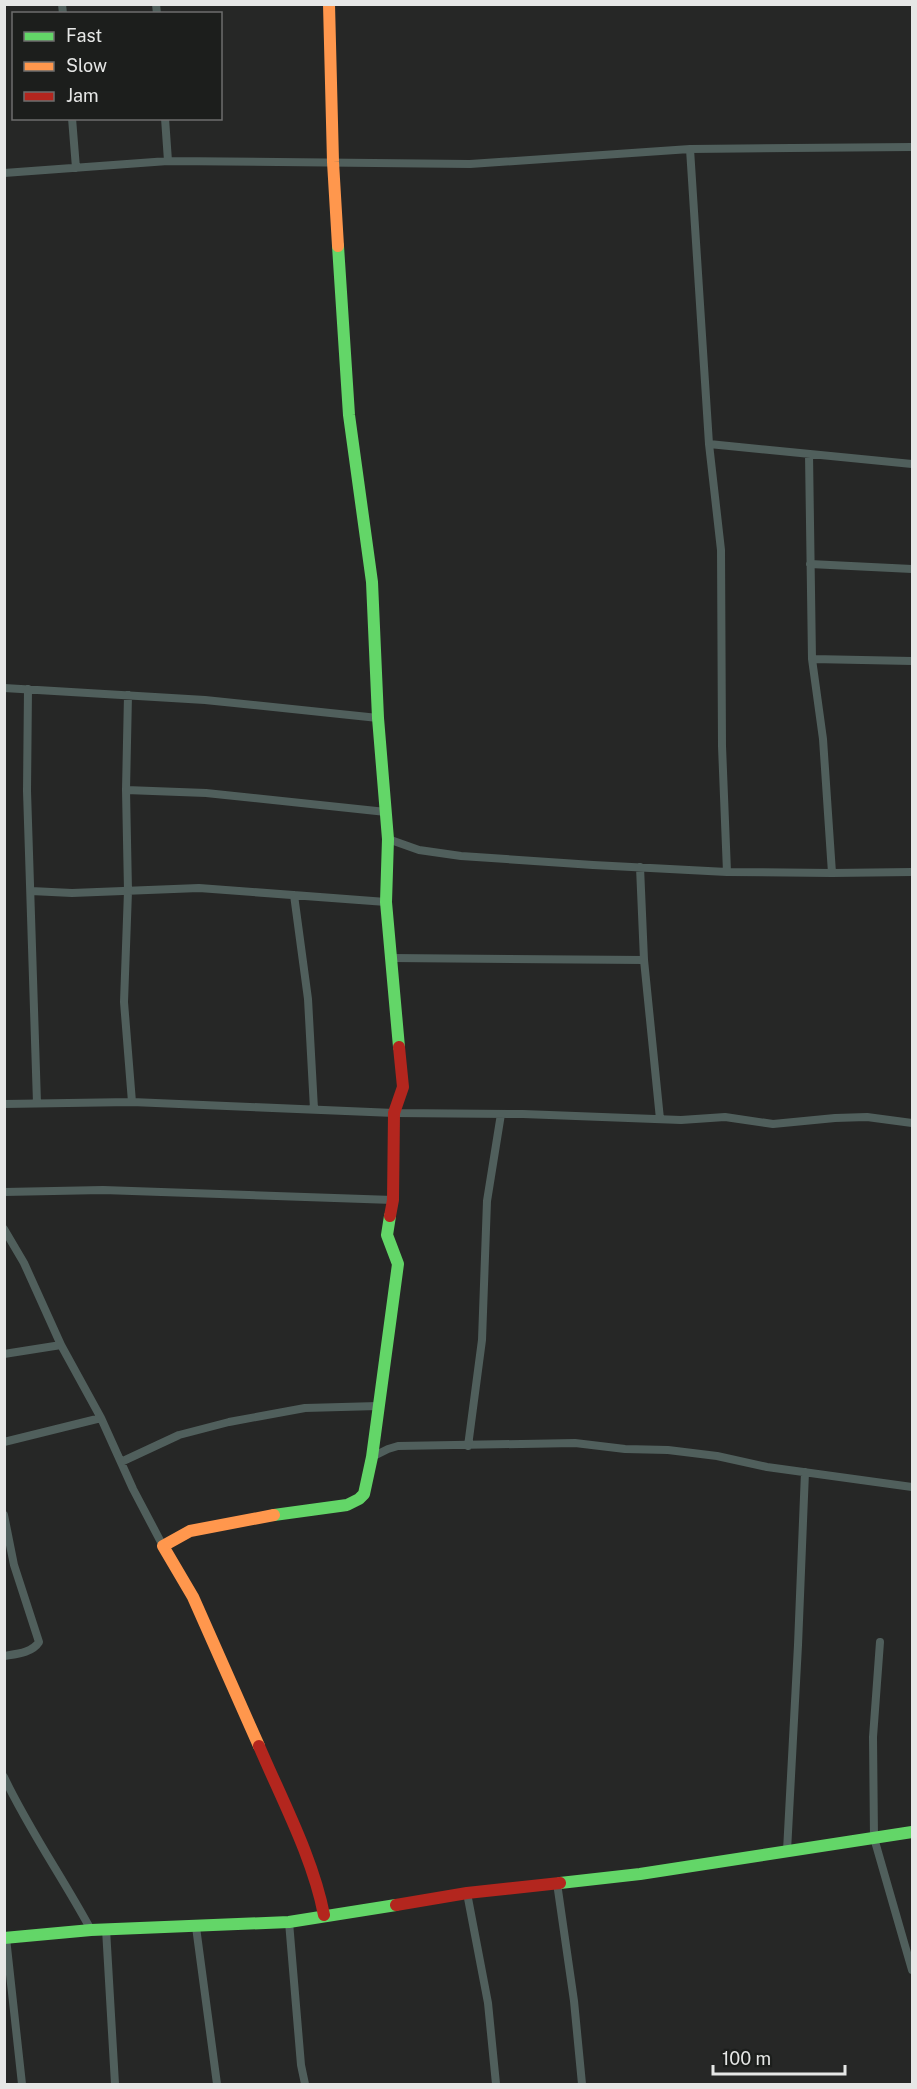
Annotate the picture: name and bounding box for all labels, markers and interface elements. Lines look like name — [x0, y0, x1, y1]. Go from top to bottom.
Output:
legend — [12, 12, 222, 120]
text: Fast — [66, 25, 102, 46]
text: Slow — [66, 55, 107, 76]
text: Jam — [66, 85, 99, 106]
scale bar — [713, 2038, 845, 2076]
text: 100 m — [722, 2048, 771, 2069]

